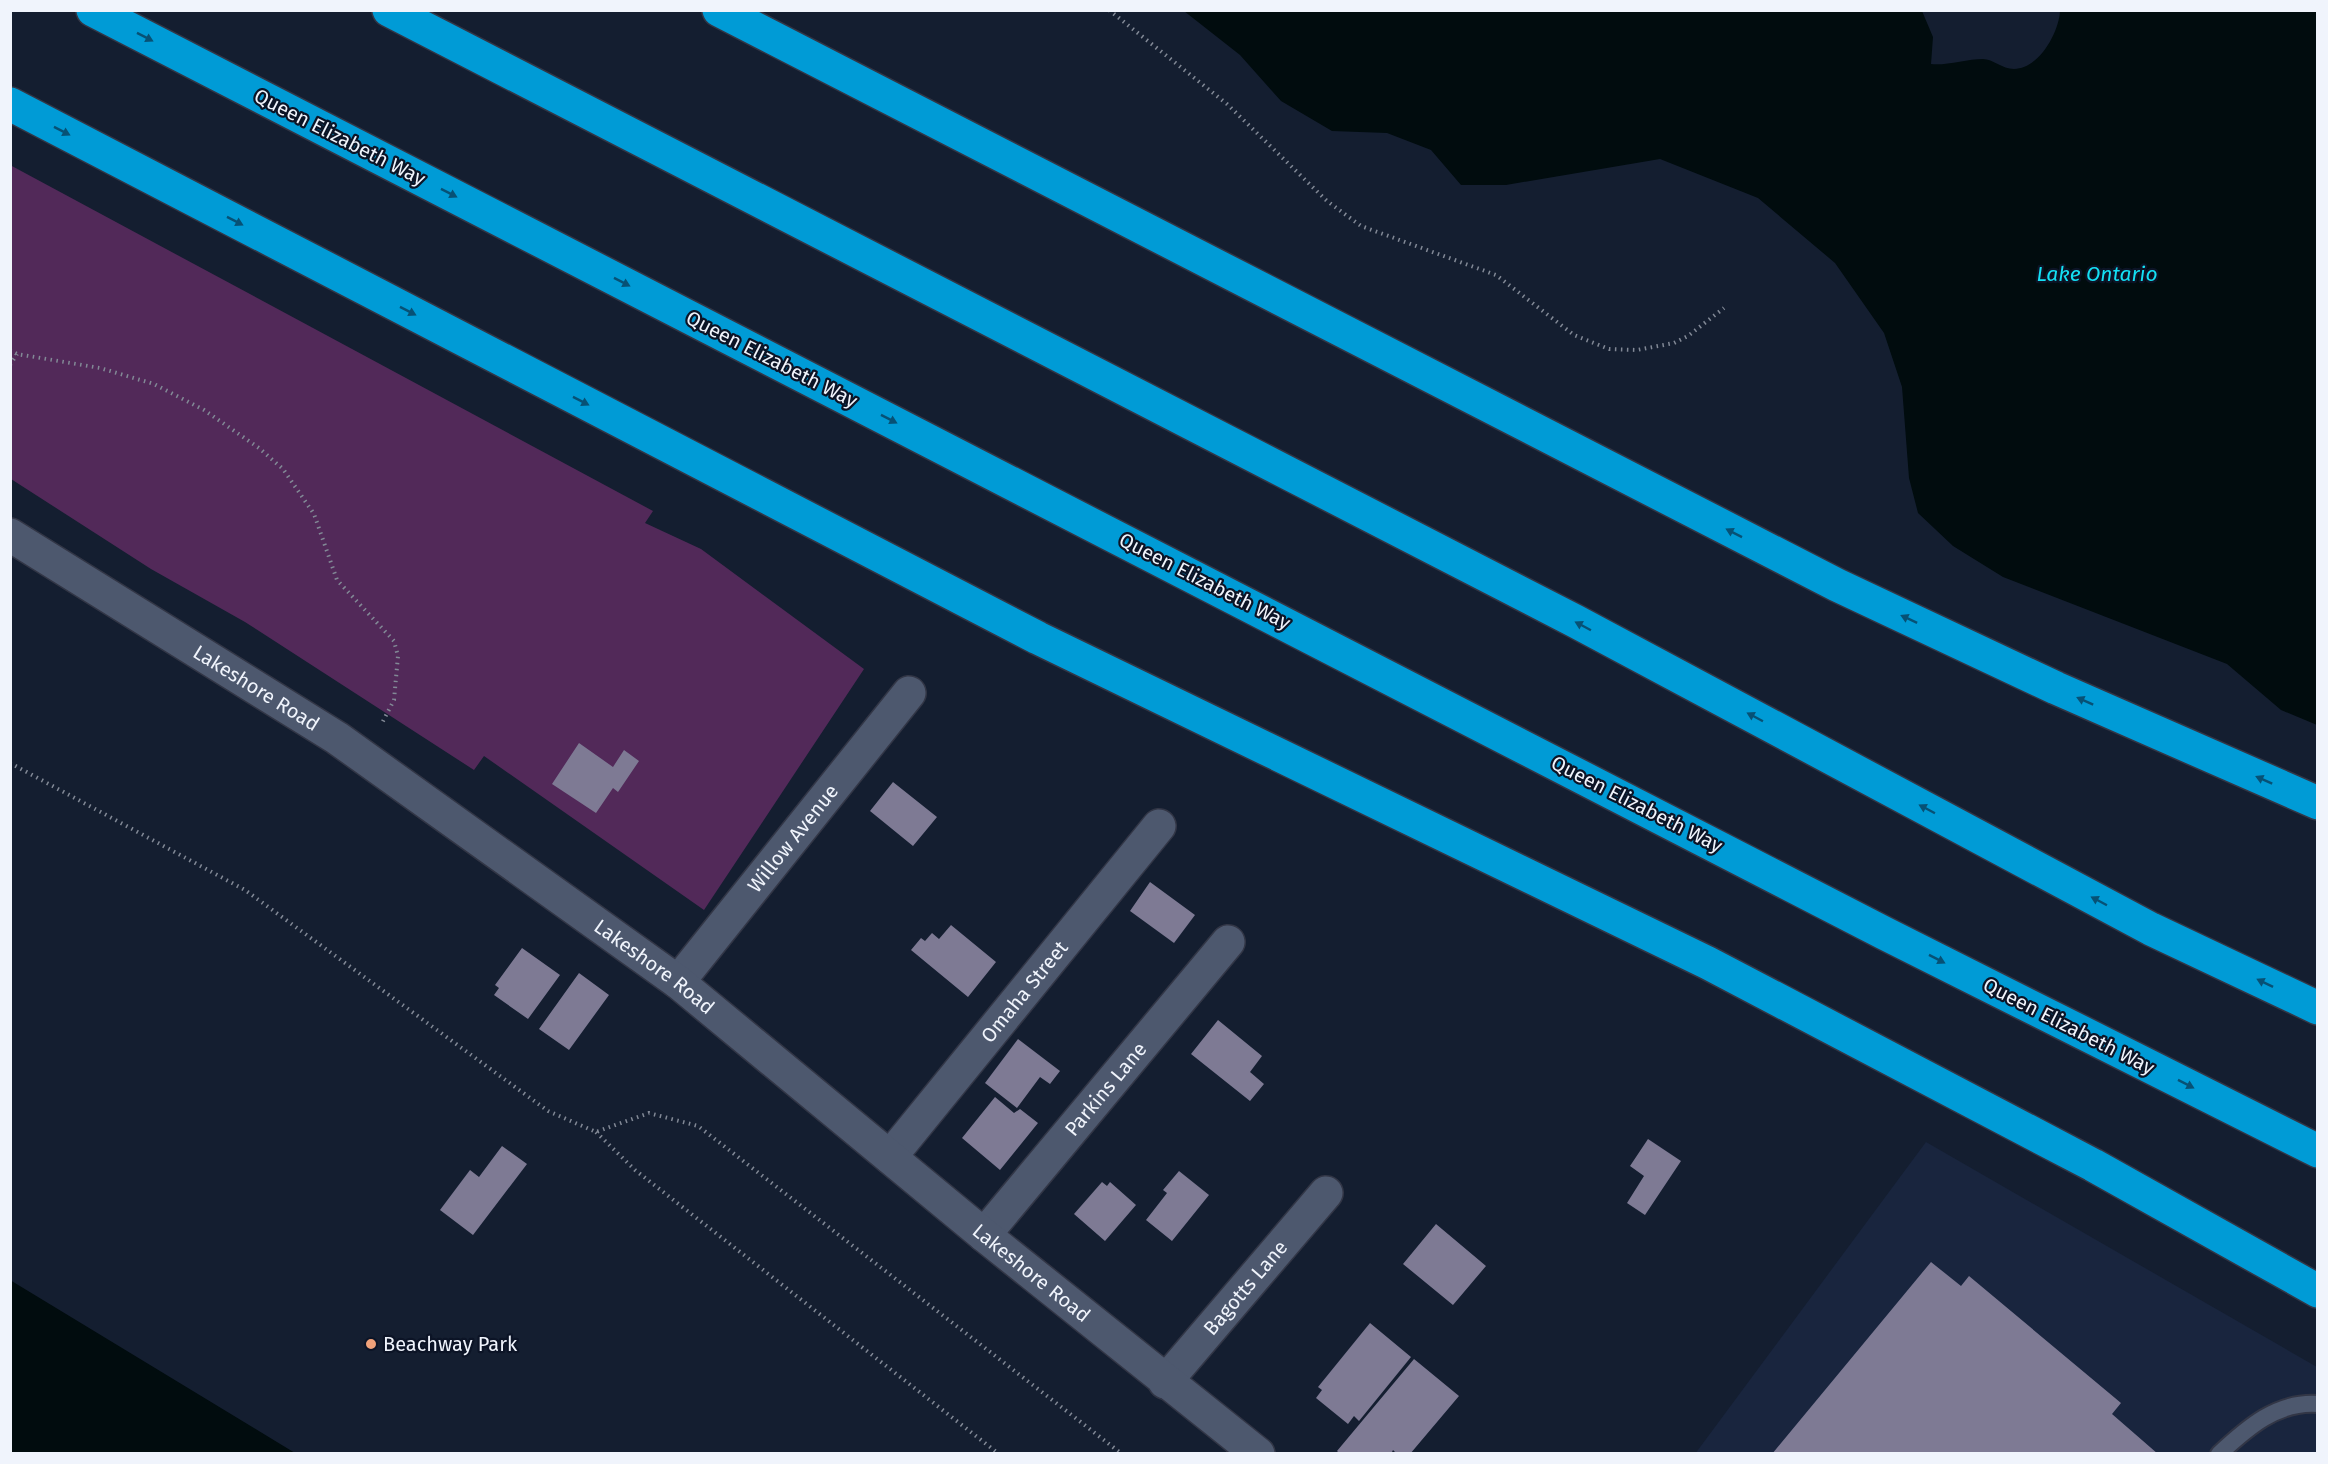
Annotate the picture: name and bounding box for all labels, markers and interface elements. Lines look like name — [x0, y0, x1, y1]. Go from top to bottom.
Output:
one-way arrow — [136, 32, 153, 42]
street label: Queen Elizabeth Way — [250, 83, 430, 191]
one-way arrow — [54, 126, 71, 136]
one-way arrow — [440, 188, 458, 198]
one-way arrow — [227, 216, 244, 226]
water label: Lake Ontario — [2036, 261, 2158, 287]
one-way arrow — [614, 278, 631, 287]
street label: Queen Elizabeth Way — [682, 305, 862, 413]
one-way arrow — [400, 306, 417, 316]
one-way arrow — [573, 396, 590, 405]
one-way arrow — [881, 415, 898, 424]
street label: Queen Elizabeth Way — [1115, 527, 1295, 635]
one-way arrow — [1725, 528, 1742, 538]
one-way arrow — [1900, 614, 1917, 623]
one-way arrow — [1575, 621, 1592, 630]
street label: Lakeshore Road — [189, 640, 324, 736]
one-way arrow — [2076, 696, 2094, 706]
one-way arrow — [1747, 712, 1764, 722]
street label: Queen Elizabeth Way — [1547, 750, 1727, 858]
one-way arrow — [2254, 775, 2272, 785]
street label: Willow Avenue — [742, 779, 843, 897]
one-way arrow — [1919, 804, 1936, 814]
one-way arrow — [2091, 896, 2108, 906]
street label: Lakeshore Road — [590, 914, 719, 1019]
street label: Omaha Street — [976, 935, 1073, 1047]
one-way arrow — [1928, 954, 1945, 964]
street label: Queen Elizabeth Way — [1979, 972, 2159, 1080]
one-way arrow — [2256, 979, 2273, 988]
street label: Parkins Lane — [1060, 1037, 1152, 1141]
one-way arrow — [2177, 1080, 2194, 1089]
street label: Lakeshore Road — [968, 1219, 1095, 1327]
street label: Bagotts Lane — [1198, 1235, 1293, 1340]
place label: Beachway Park — [383, 1332, 518, 1356]
marker: Beachway Park — [364, 1337, 378, 1351]

